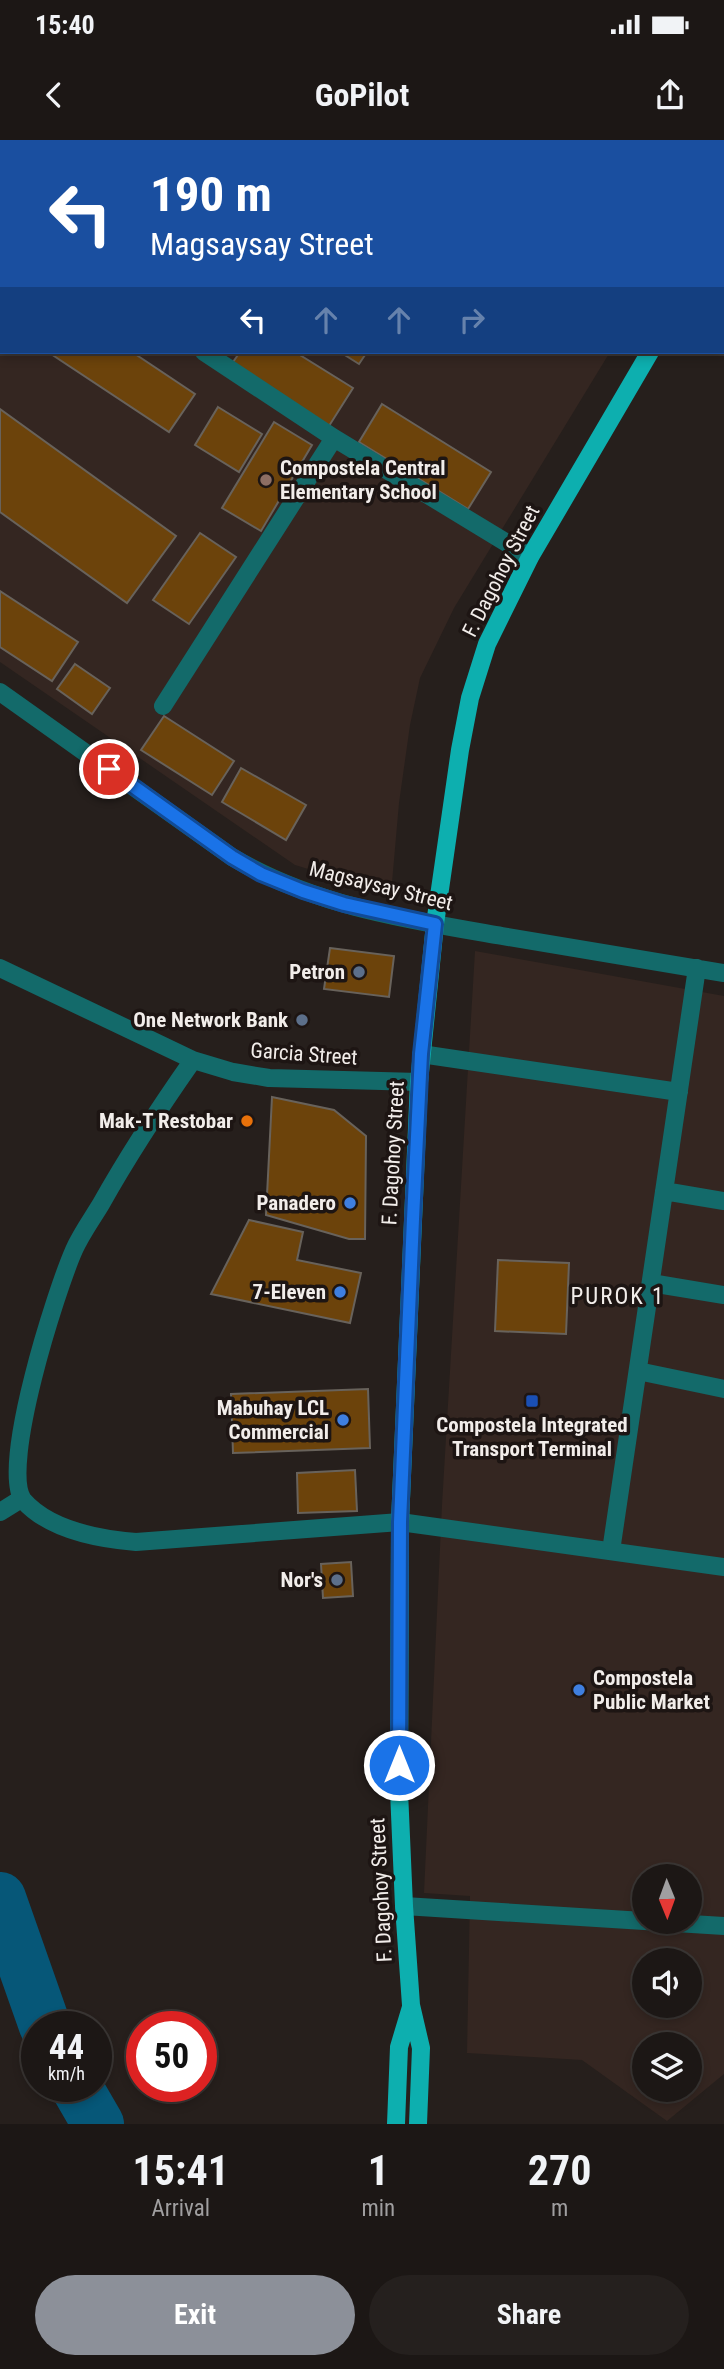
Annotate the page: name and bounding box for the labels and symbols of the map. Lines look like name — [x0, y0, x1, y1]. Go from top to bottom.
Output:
place label: Compostela Central Elementary School — [280, 456, 446, 504]
marker: Compostela Central Elementary School — [258, 472, 274, 488]
street label: F. Dagohoy Street — [458, 501, 544, 641]
pin — [79, 739, 139, 799]
street label: Magsaysay Street — [307, 857, 455, 915]
place label: Petron — [289, 960, 345, 984]
marker: Petron — [351, 964, 367, 980]
place label: One Network Bank — [133, 1008, 289, 1032]
marker: One Network Bank — [294, 1012, 310, 1028]
street label: Garcia Street — [250, 1038, 358, 1070]
street label: F. Dagohoy Street — [377, 1080, 409, 1226]
place label: Mak-T Restobar — [99, 1109, 233, 1133]
marker: Mak-T Restobar — [239, 1113, 255, 1129]
place label: Panadero — [257, 1191, 336, 1215]
marker: Panadero — [342, 1195, 358, 1211]
place label: 7-Eleven — [253, 1280, 326, 1304]
district label: PUROK 1 — [571, 1283, 665, 1310]
marker: 7-Eleven — [332, 1284, 348, 1300]
marker: Compostela Integrated Transport Terminal — [524, 1393, 540, 1409]
place label: Mabuhay LCL Commercial — [217, 1396, 329, 1444]
marker: Mabuhay LCL Commercial — [335, 1412, 351, 1428]
place label: Compostela Integrated Transport Terminal — [436, 1413, 628, 1461]
place label: Nor's — [281, 1568, 323, 1592]
marker: Nor's — [329, 1572, 345, 1588]
place label: Compostela Public Market — [593, 1666, 710, 1714]
marker: Compostela Public Market — [571, 1682, 587, 1698]
position arrow — [362, 1728, 436, 1802]
street label: F. Dagohoy Street — [365, 1817, 397, 1963]
north arrow — [632, 1864, 702, 1934]
speed limit sign: 50 — [126, 2011, 217, 2102]

